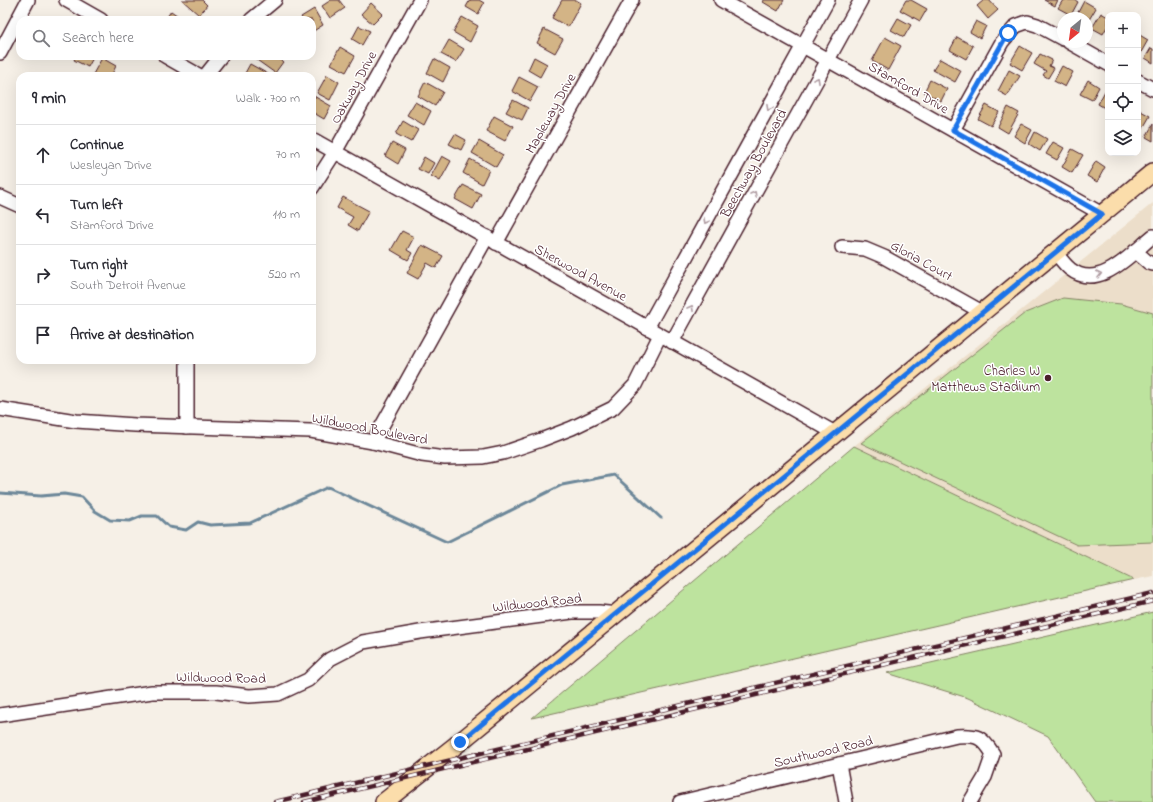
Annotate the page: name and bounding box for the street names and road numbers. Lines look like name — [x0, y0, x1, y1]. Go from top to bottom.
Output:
street label: Oakway Drive — [326, 47, 384, 128]
street label: Stamford Drive — [864, 57, 953, 120]
street label: Mapleway Drive — [521, 69, 583, 158]
street label: Beechway Boulevard — [715, 105, 794, 223]
street label: Gloria Court — [886, 236, 956, 287]
street label: Sherwood Avenue — [530, 239, 631, 308]
street label: Wildwood Boulevard — [310, 408, 430, 451]
street label: Wildwood Road — [491, 588, 583, 619]
street label: Wildwood Road — [176, 667, 266, 690]
street label: Southwood Road — [772, 731, 875, 774]

